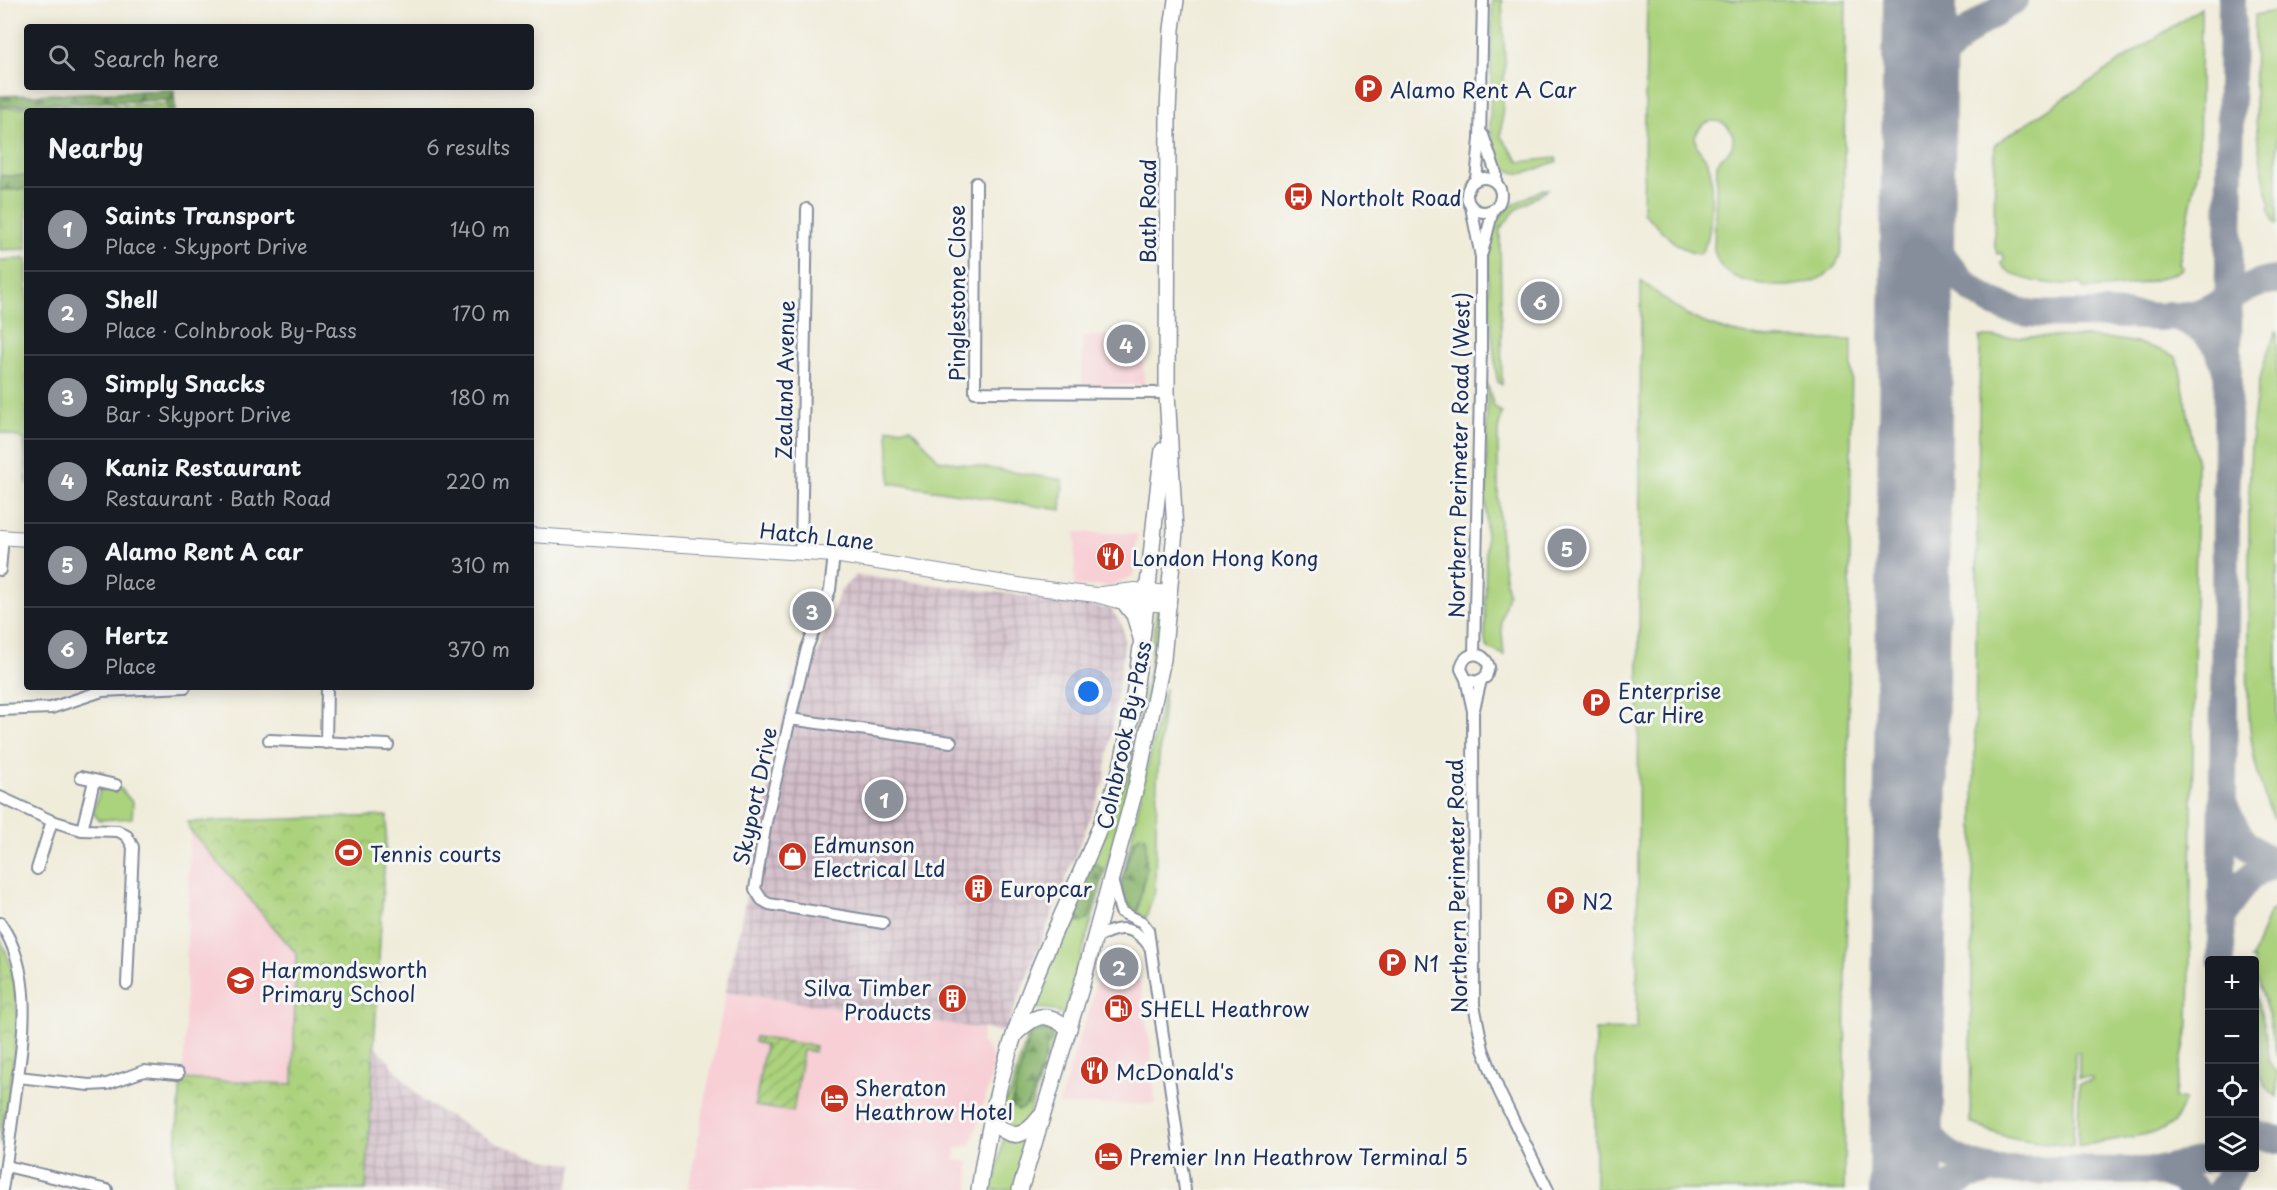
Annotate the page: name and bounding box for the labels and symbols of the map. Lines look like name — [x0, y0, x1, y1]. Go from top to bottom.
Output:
parking icon: Alamo Rent A Car — [1353, 73, 1385, 105]
place label: Alamo Rent A Car — [1390, 73, 1577, 105]
street label: Bath Road — [1131, 159, 1163, 263]
bus stop icon: Northolt Road — [1283, 181, 1315, 213]
place label: Northolt Road — [1320, 181, 1462, 213]
street label: Pinglestone Close — [940, 205, 972, 381]
pin: 6 — [1520, 278, 1560, 324]
street label: Northern Perimeter Road (West) — [1439, 292, 1477, 618]
street label: Zealand Avenue — [767, 300, 801, 460]
pin: 4 — [1106, 322, 1146, 366]
street label: Hatch Lane — [758, 513, 876, 557]
pin: 5 — [1548, 526, 1586, 570]
restaurant icon: London Hong Kong — [1095, 541, 1127, 573]
place label: London Hong Kong — [1132, 541, 1319, 573]
pin: 3 — [792, 588, 832, 634]
street label: Colnbrook By-Pass — [1087, 638, 1159, 832]
place label: Enterprise Car Hire — [1618, 674, 1721, 730]
your location — [1074, 677, 1103, 706]
parking icon: Enterprise Car Hire — [1581, 686, 1613, 718]
street label: Skyport Drive — [724, 724, 784, 868]
street label: Northern Perimeter Road — [1438, 759, 1474, 1013]
pin: 1 — [864, 776, 904, 822]
place label: Edmunson Electrical Ltd — [813, 828, 946, 884]
sports icon: Tennis courts — [333, 837, 365, 869]
place label: Tennis courts — [370, 837, 501, 869]
shop icon: Edmunson Electrical Ltd — [776, 840, 808, 872]
building icon: Europcar — [963, 872, 995, 904]
place label: Europcar — [1000, 872, 1093, 904]
parking icon: N2 — [1545, 885, 1577, 917]
place label: N2 — [1582, 885, 1613, 917]
pin: 2 — [1100, 944, 1138, 990]
parking icon: N1 — [1376, 947, 1408, 979]
place label: N1 — [1413, 947, 1439, 979]
place label: Harmondsworth Primary School — [261, 953, 427, 1009]
school or university icon: Harmondsworth Primary School — [224, 965, 256, 997]
place label: Silva Timber Products — [803, 971, 931, 1027]
building icon: Silva Timber Products — [936, 983, 968, 1015]
fuel station icon: SHELL Heathrow — [1103, 992, 1135, 1024]
place label: SHELL Heathrow — [1140, 992, 1309, 1024]
restaurant icon: McDonald's — [1079, 1055, 1111, 1087]
place label: McDonald's — [1116, 1055, 1234, 1087]
place label: Sheraton Heathrow Hotel — [855, 1071, 1013, 1127]
hotel icon: Sheraton Heathrow Hotel — [818, 1083, 850, 1115]
hotel icon: Premier Inn Heathrow Terminal 5 — [1092, 1140, 1124, 1172]
place label: Premier Inn Heathrow Terminal 5 — [1129, 1140, 1468, 1172]

